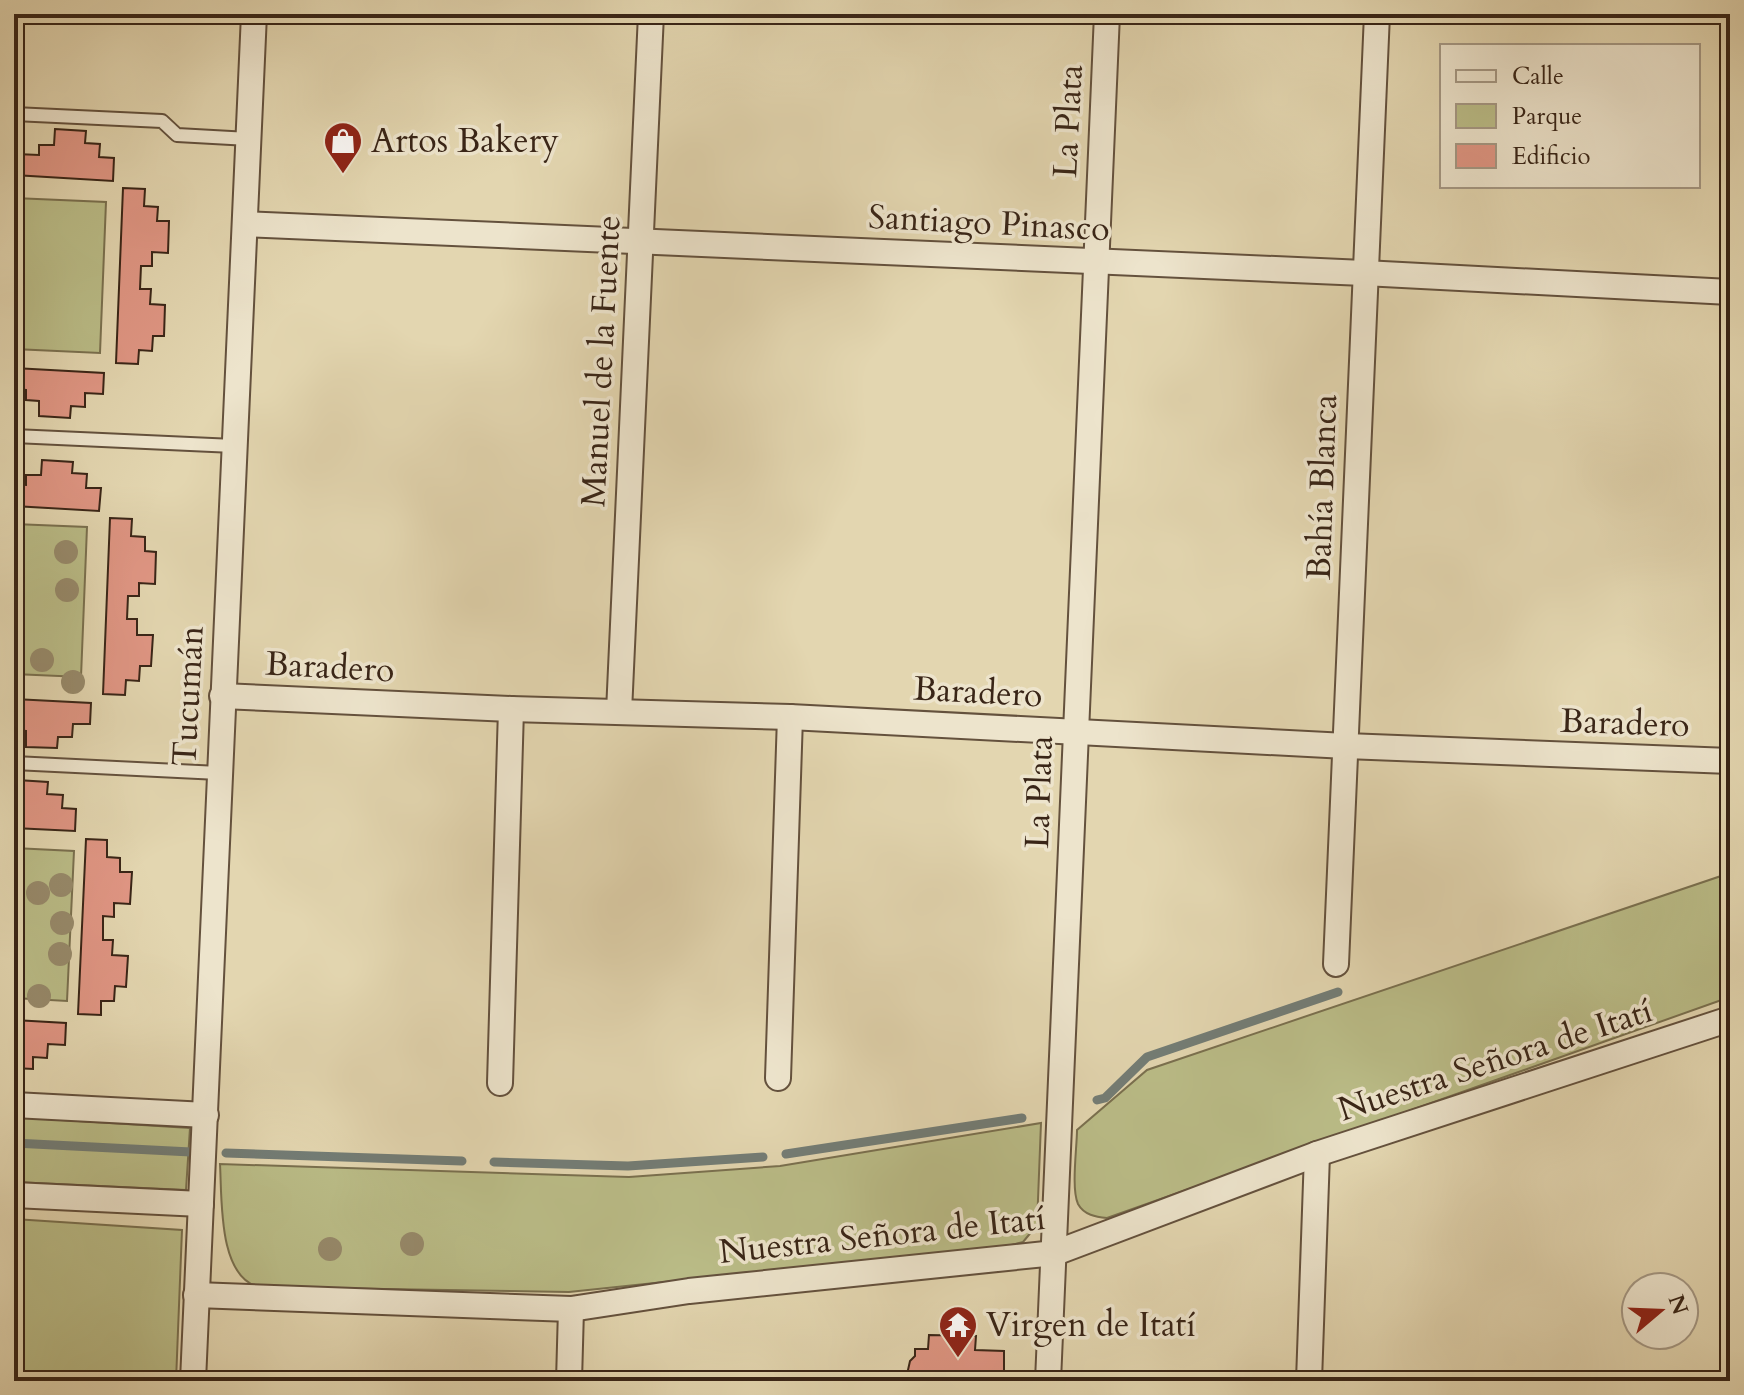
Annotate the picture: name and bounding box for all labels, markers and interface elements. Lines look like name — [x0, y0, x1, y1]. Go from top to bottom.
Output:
legend — [1440, 44, 1700, 188]
text: Calle — [1512, 60, 1564, 93]
street label: La Plata — [1042, 63, 1094, 179]
text: Parque — [1512, 100, 1582, 133]
place label: Artos Bakery — [371, 118, 559, 164]
shop icon: Artos Bakery — [322, 120, 364, 175]
text: Edificio — [1512, 140, 1591, 173]
street label: Santiago Pinasco — [867, 194, 1111, 252]
street label: Manuel de la Fuente — [570, 214, 632, 508]
street label: Bahía Blanca — [1296, 393, 1348, 581]
street label: Tucumán — [161, 625, 215, 767]
street label: Baradero — [264, 641, 396, 693]
street label: Baradero — [912, 666, 1044, 718]
street label: Baradero — [1560, 698, 1690, 748]
street label: La Plata — [1014, 734, 1064, 849]
street label: Nuestra Señora de Itatí — [1332, 987, 1658, 1133]
street label: Nuestra Señora de Itatí — [717, 1195, 1047, 1275]
north arrow — [1620, 1271, 1700, 1351]
text: N — [1661, 1291, 1695, 1319]
place label: Virgen de Itatí — [986, 1302, 1196, 1348]
temple icon: Virgen de Itatí — [937, 1304, 979, 1359]

